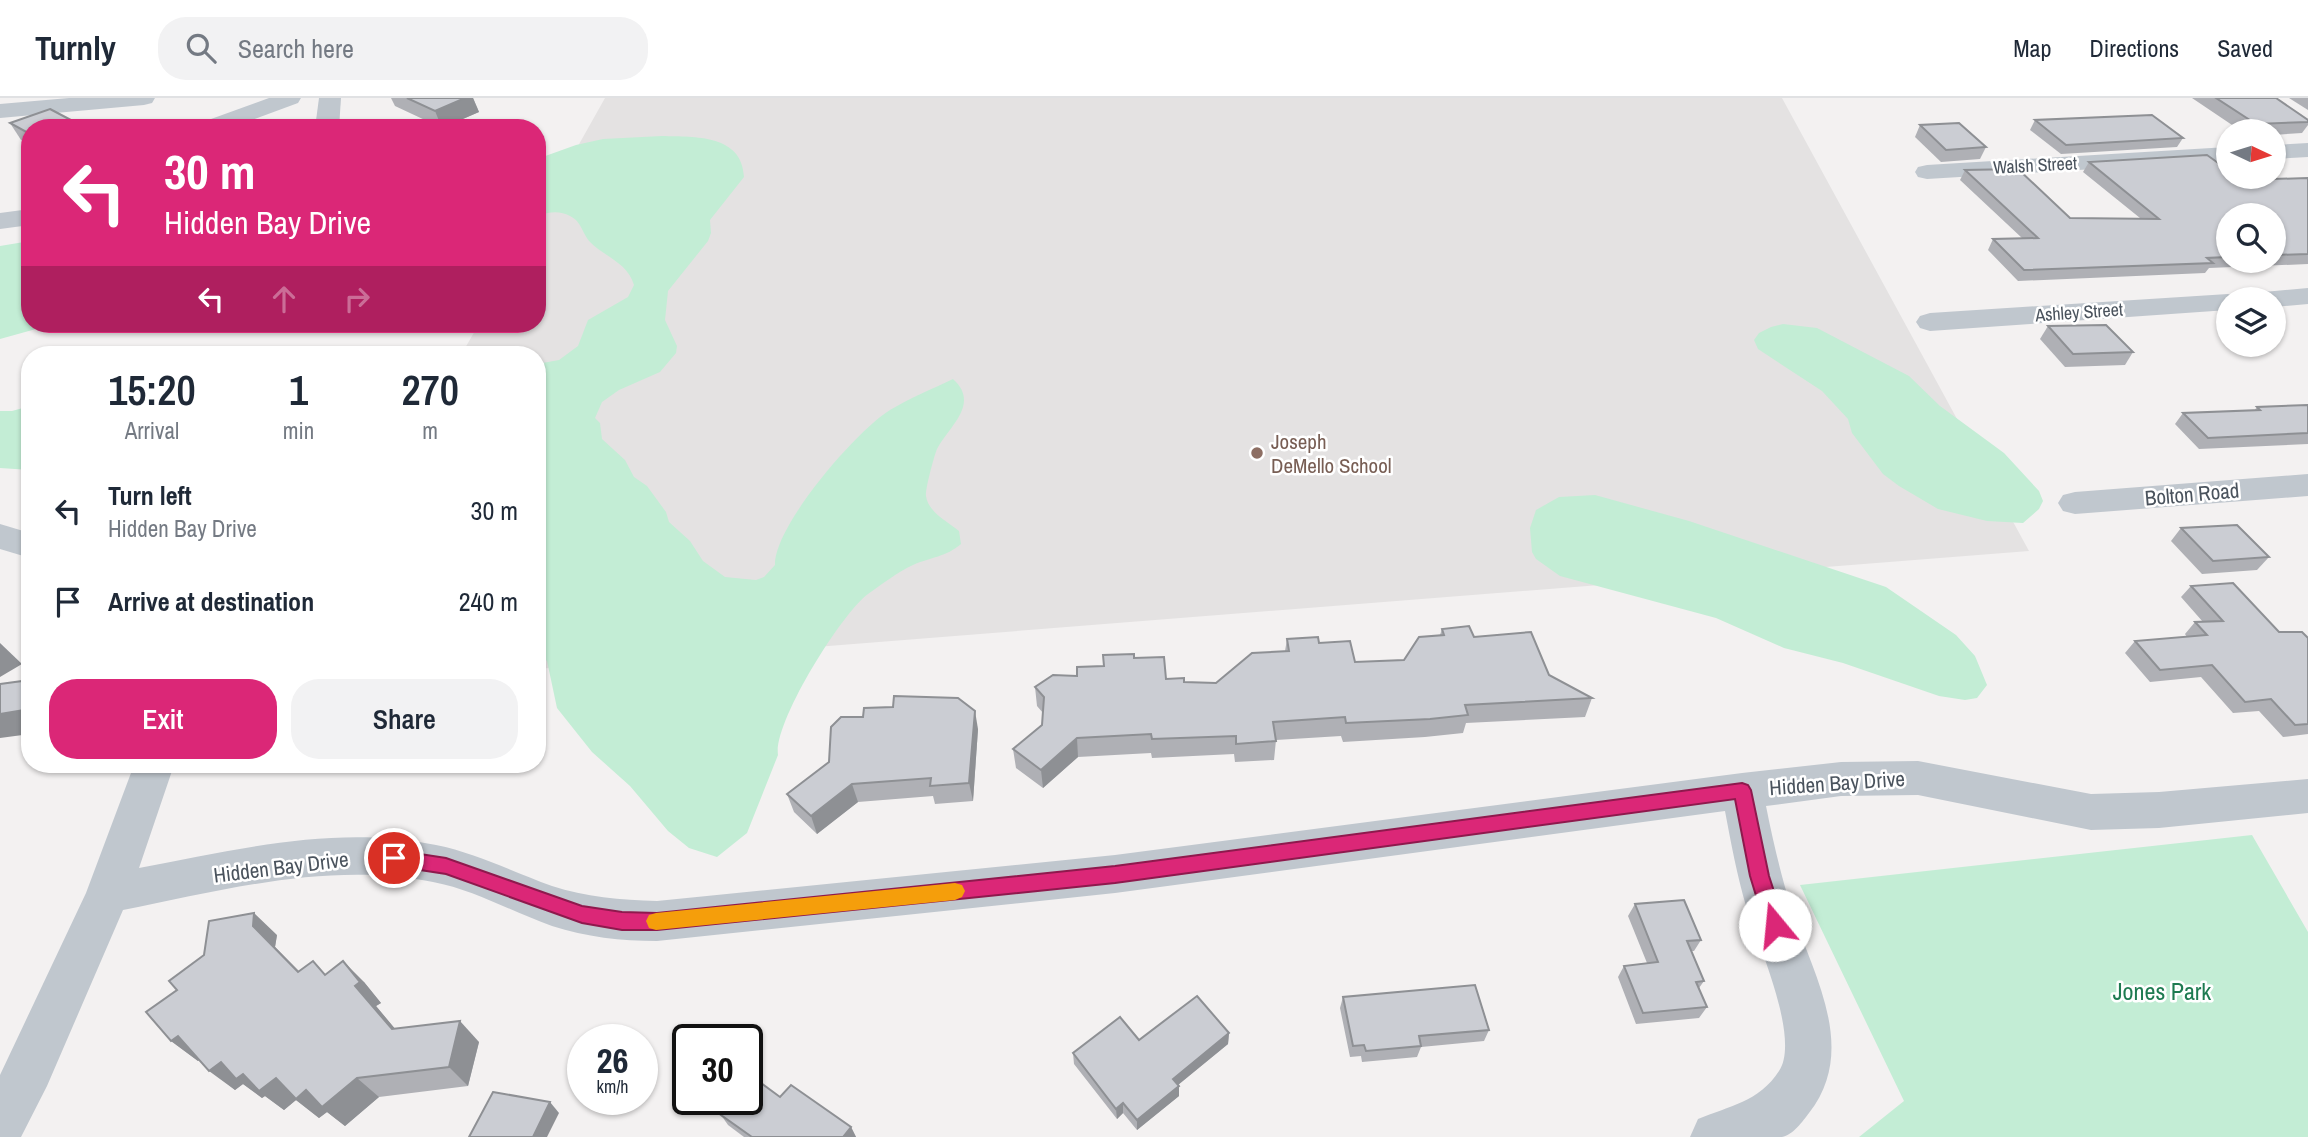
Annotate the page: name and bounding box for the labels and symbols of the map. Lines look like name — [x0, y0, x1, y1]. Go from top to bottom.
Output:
north arrow — [2216, 119, 2286, 189]
street label: Walsh Street — [1992, 150, 2078, 180]
street label: Ashley Street — [2033, 296, 2124, 328]
place label: Joseph DeMello School — [1271, 427, 1392, 480]
marker: Joseph DeMello School — [1249, 445, 1265, 461]
street label: Bolton Road — [2144, 475, 2240, 513]
street label: Hidden Bay Drive — [1768, 764, 1906, 802]
pin — [364, 828, 424, 888]
street label: Hidden Bay Drive — [212, 844, 350, 890]
position arrow — [1738, 888, 1812, 962]
park label: Jones Park — [2113, 975, 2211, 1007]
speed limit sign: 30 — [672, 1024, 763, 1115]

